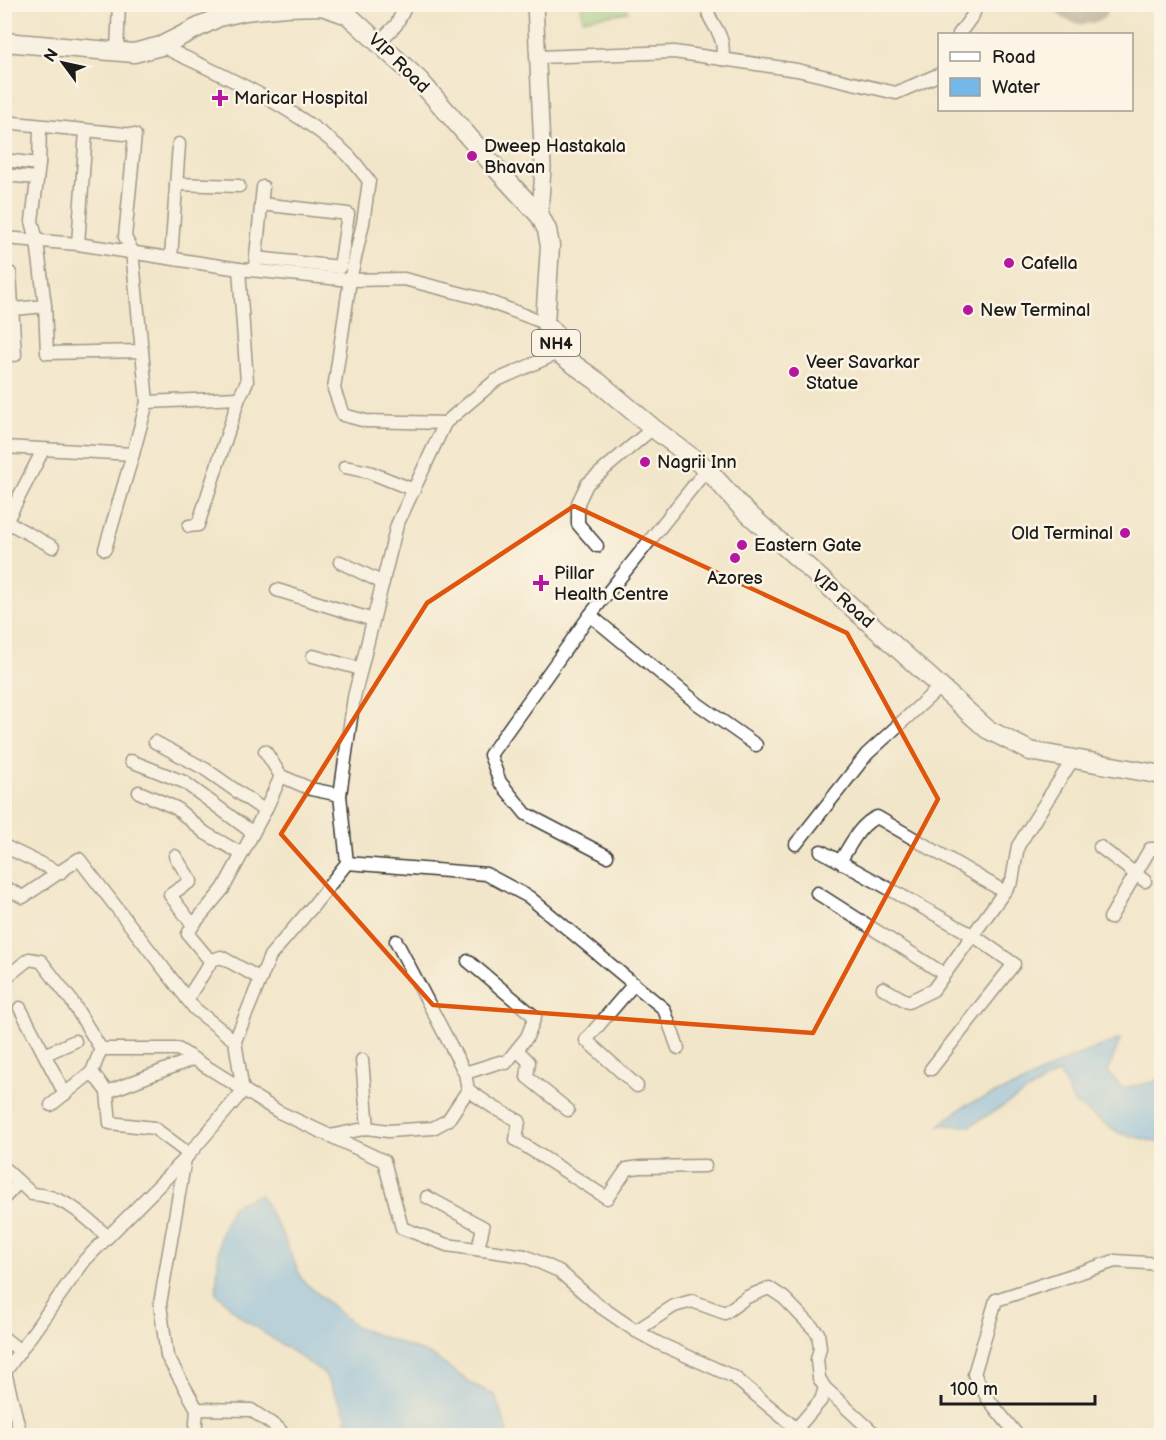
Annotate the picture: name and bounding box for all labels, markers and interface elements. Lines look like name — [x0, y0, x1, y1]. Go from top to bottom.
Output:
street label: VIP Road — [364, 29, 433, 97]
north arrow — [33, 33, 93, 93]
legend — [938, 33, 1133, 111]
text: N — [40, 45, 63, 66]
text: Road — [992, 47, 1036, 68]
text: Water — [992, 77, 1040, 98]
place label: Maricar Hospital — [234, 88, 368, 109]
marker: Maricar Hospital — [211, 89, 229, 107]
place label: Dweep Hastakala Bhavan — [484, 136, 626, 178]
marker: Dweep Hastakala Bhavan — [465, 149, 479, 163]
place label: Cafella — [1021, 253, 1078, 274]
marker: Cafella — [1002, 256, 1016, 270]
place label: New Terminal — [980, 300, 1090, 321]
marker: New Terminal — [961, 303, 975, 317]
road number: NH4 — [532, 330, 580, 356]
place label: Veer Savarkar Statue — [806, 352, 920, 394]
marker: Veer Savarkar Statue — [787, 365, 801, 379]
place label: Nagrii Inn — [657, 452, 737, 473]
marker: Nagrii Inn — [638, 455, 652, 469]
place label: Old Terminal — [1011, 523, 1113, 544]
marker: Old Terminal — [1118, 526, 1132, 540]
place label: Eastern Gate — [754, 535, 862, 556]
marker: Eastern Gate — [735, 538, 749, 552]
marker: Azores — [728, 551, 742, 565]
place label: Pillar Health Centre — [554, 563, 669, 605]
street label: VIP Road — [807, 566, 878, 633]
place label: Azores — [707, 568, 763, 589]
marker: Pillar Health Centre — [532, 574, 550, 592]
scale bar — [941, 1368, 1096, 1406]
text: 100 m — [950, 1379, 998, 1400]

